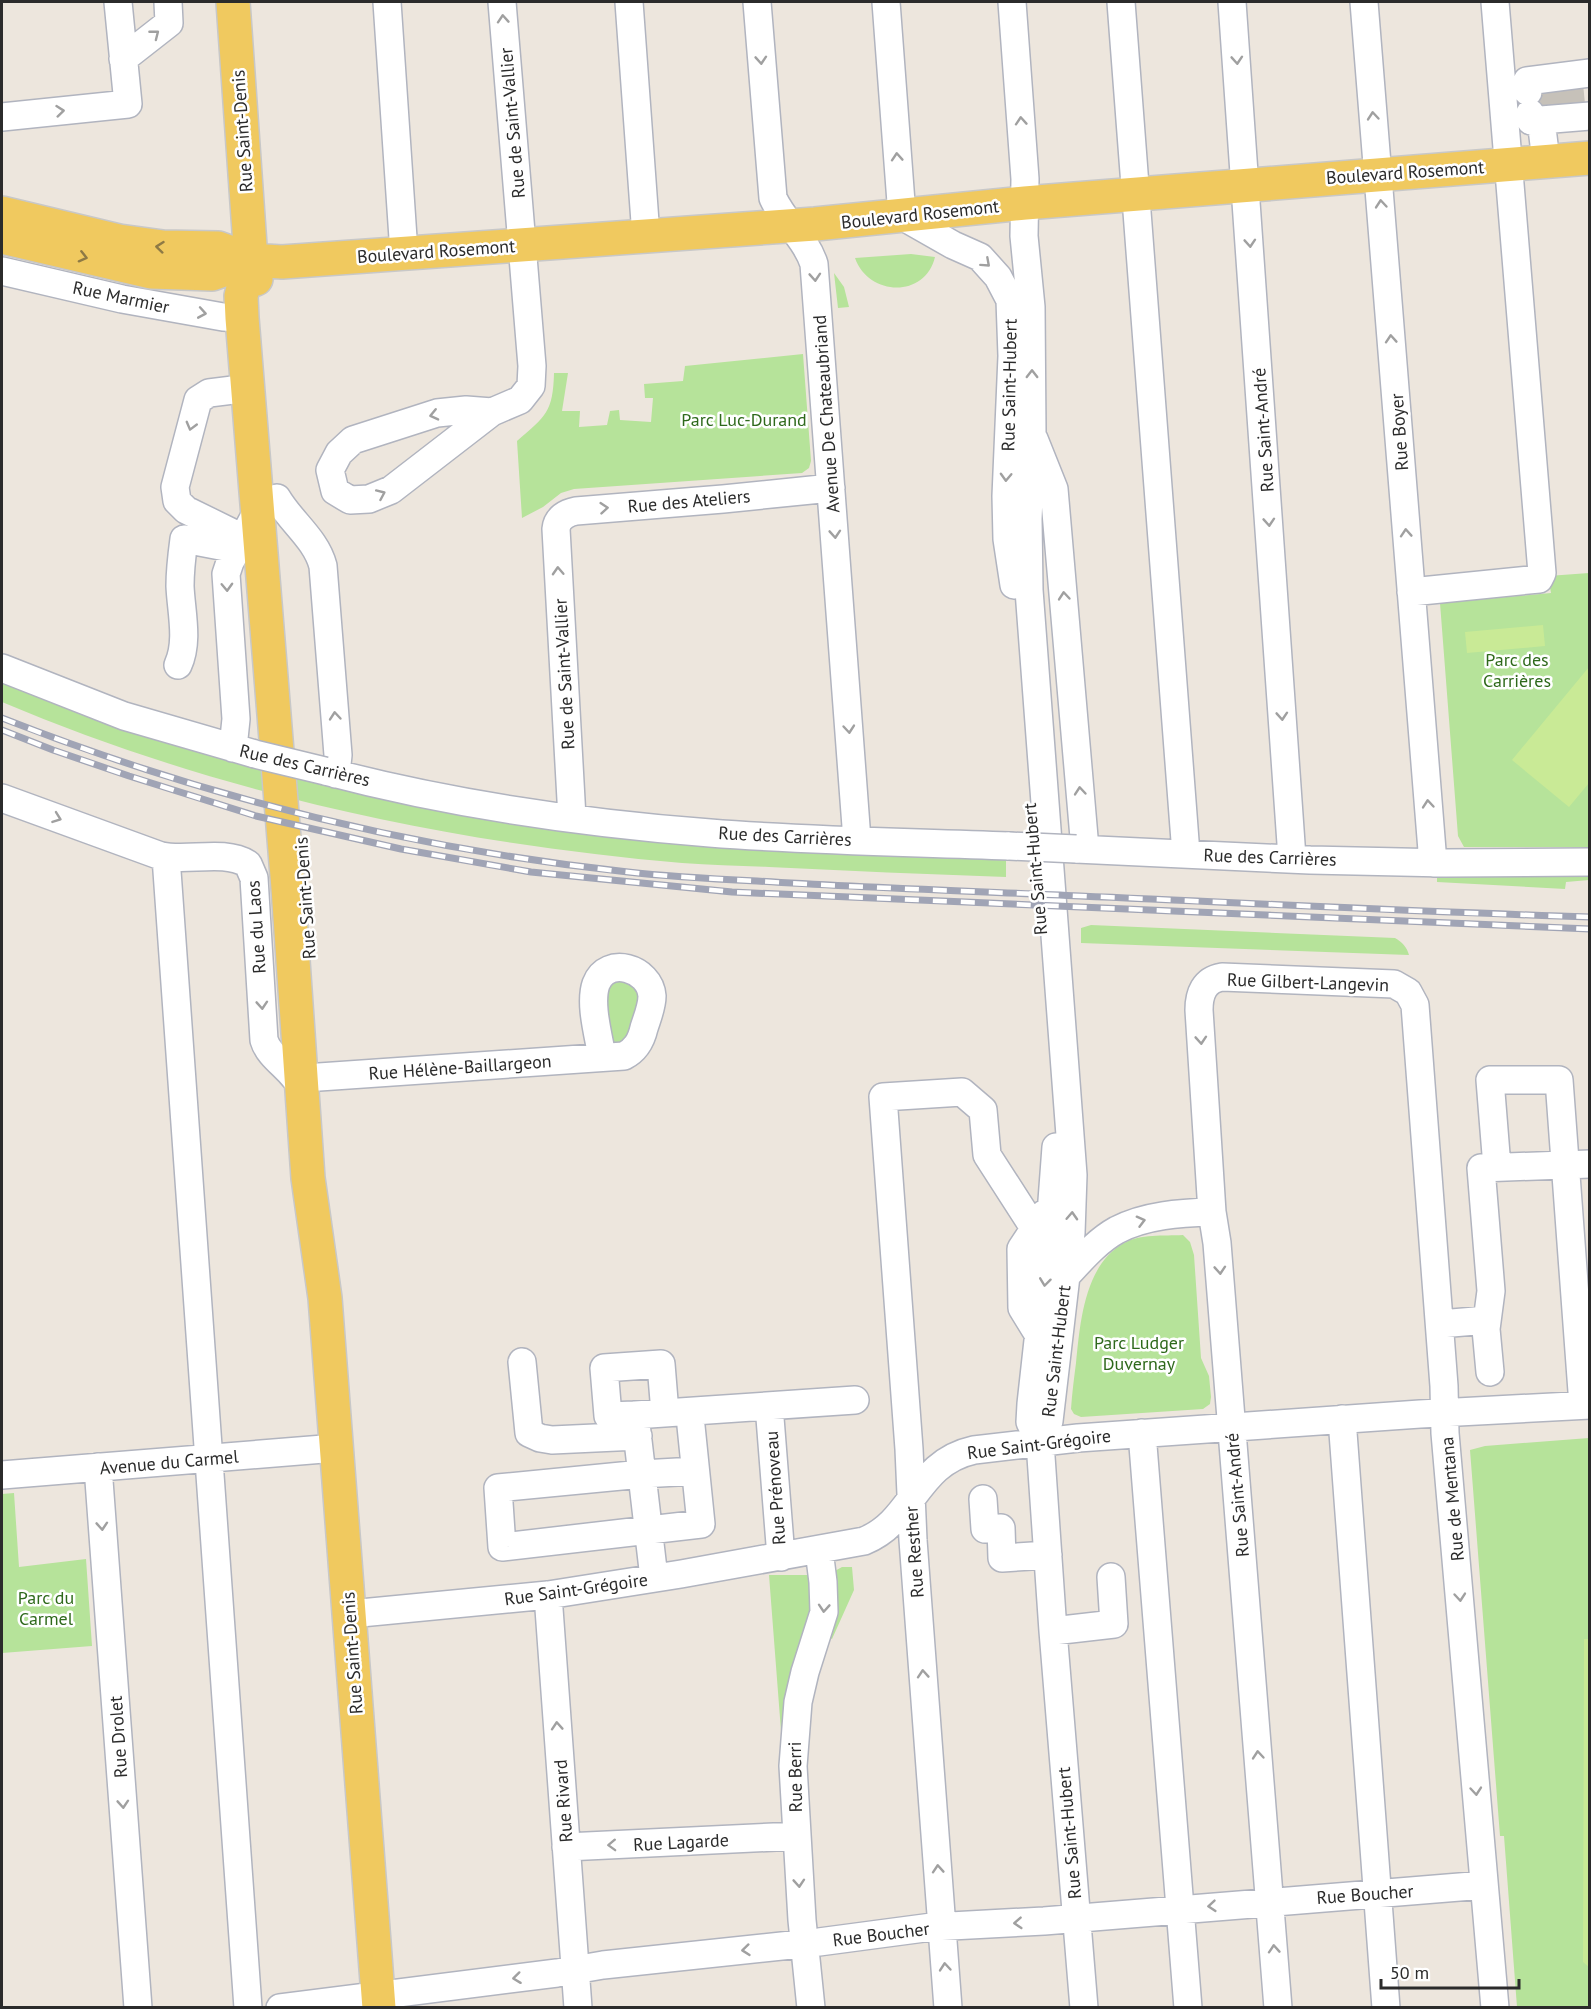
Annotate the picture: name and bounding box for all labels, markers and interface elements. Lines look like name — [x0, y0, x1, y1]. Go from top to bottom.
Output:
one-way arrow — [497, 15, 510, 24]
one-way arrow — [148, 31, 159, 42]
street label: Rue de Saint-Vallier — [494, 47, 530, 199]
one-way arrow — [755, 55, 768, 64]
one-way arrow — [1230, 55, 1243, 64]
street label: Rue Saint-Denis — [226, 69, 258, 193]
one-way arrow — [55, 105, 64, 118]
one-way arrow — [1367, 111, 1380, 120]
one-way arrow — [1014, 116, 1027, 125]
one-way arrow — [891, 153, 904, 162]
street label: Boulevard Rosemont — [1325, 155, 1485, 189]
street label: Boulevard Rosemont — [840, 194, 1000, 234]
one-way arrow — [1375, 199, 1388, 208]
street label: Boulevard Rosemont — [356, 234, 516, 268]
one-way arrow — [1243, 239, 1256, 248]
one-way arrow — [155, 241, 164, 254]
one-way arrow — [78, 249, 88, 262]
one-way arrow — [979, 256, 990, 267]
one-way arrow — [809, 272, 822, 281]
street label: Rue Marmier — [71, 276, 171, 318]
one-way arrow — [198, 307, 207, 319]
street label: Avenue De Chateaubriand — [808, 314, 844, 514]
street label: Rue Saint-Hubert — [996, 318, 1022, 452]
one-way arrow — [1385, 334, 1398, 343]
street label: Rue Saint-André — [1247, 367, 1279, 493]
one-way arrow — [1026, 370, 1038, 379]
street label: Rue Boyer — [1385, 392, 1413, 472]
one-way arrow — [429, 407, 439, 420]
park label: Parc Luc-Durand — [681, 408, 807, 431]
one-way arrow — [186, 420, 199, 430]
one-way arrow — [1000, 473, 1013, 482]
street label: Rue des Ateliers — [627, 484, 751, 518]
one-way arrow — [375, 489, 386, 501]
one-way arrow — [600, 502, 609, 515]
one-way arrow — [1262, 517, 1275, 526]
one-way arrow — [1400, 529, 1413, 538]
one-way arrow — [828, 530, 841, 539]
one-way arrow — [552, 566, 565, 575]
one-way arrow — [220, 582, 233, 591]
one-way arrow — [1057, 592, 1070, 601]
street label: Rue de Saint-Vallier — [549, 598, 579, 750]
park label: Parc des Carrières — [1483, 648, 1551, 692]
one-way arrow — [329, 711, 342, 720]
one-way arrow — [1276, 712, 1289, 721]
one-way arrow — [842, 724, 855, 733]
street label: Rue des Carrières — [237, 739, 373, 791]
one-way arrow — [1073, 786, 1086, 795]
one-way arrow — [1422, 800, 1435, 809]
street label: Rue Saint-Hubert — [1018, 802, 1052, 936]
one-way arrow — [50, 811, 61, 823]
street label: Rue des Carrières — [718, 821, 852, 851]
street label: Rue Saint-Denis — [289, 836, 321, 960]
street label: Rue des Carrières — [1203, 843, 1337, 871]
street label: Rue du Laos — [241, 880, 271, 974]
street label: Rue Gilbert-Langevin — [1226, 968, 1390, 996]
one-way arrow — [255, 1000, 268, 1009]
one-way arrow — [1195, 1036, 1208, 1045]
street label: Rue Hélène-Baillargeon — [368, 1049, 552, 1085]
one-way arrow — [1065, 1212, 1078, 1221]
one-way arrow — [1136, 1216, 1146, 1228]
one-way arrow — [1213, 1265, 1226, 1274]
one-way arrow — [1039, 1278, 1052, 1287]
street label: Rue Saint-Hubert — [1036, 1284, 1076, 1418]
park label: Parc Ludger Duvernay — [1094, 1331, 1184, 1375]
street label: Rue Saint-Grégoire — [966, 1424, 1112, 1464]
street label: Rue Prénoveau — [760, 1430, 790, 1546]
street label: Rue Saint-André — [1220, 1432, 1254, 1558]
street label: Rue de Mentana — [1435, 1436, 1469, 1562]
street label: Avenue du Carmel — [99, 1444, 240, 1480]
street label: Rue Resther — [899, 1505, 929, 1599]
one-way arrow — [96, 1521, 109, 1530]
street label: Rue Saint-Grégoire — [503, 1568, 649, 1610]
park label: Parc du Carmel — [18, 1586, 74, 1630]
street label: Rue Saint-Denis — [336, 1591, 368, 1715]
one-way arrow — [1453, 1592, 1466, 1601]
one-way arrow — [817, 1604, 830, 1613]
one-way arrow — [917, 1670, 930, 1679]
street label: Rue Drolet — [104, 1695, 132, 1779]
one-way arrow — [551, 1721, 564, 1730]
street label: Rue Berri — [783, 1741, 807, 1813]
one-way arrow — [1252, 1750, 1265, 1759]
street label: Rue Rivard — [549, 1759, 577, 1843]
street label: Rue Saint-Hubert — [1052, 1766, 1086, 1900]
one-way arrow — [1469, 1786, 1482, 1795]
one-way arrow — [116, 1800, 129, 1809]
street label: Rue Lagarde — [633, 1828, 729, 1856]
one-way arrow — [607, 1838, 616, 1851]
one-way arrow — [931, 1864, 944, 1873]
one-way arrow — [793, 1878, 806, 1887]
street label: Rue Boucher — [1316, 1879, 1414, 1909]
one-way arrow — [1207, 1900, 1216, 1913]
one-way arrow — [1013, 1916, 1022, 1929]
street label: Rue Boucher — [831, 1917, 931, 1951]
one-way arrow — [742, 1943, 751, 1956]
one-way arrow — [1267, 1945, 1280, 1954]
scale bar — [1381, 1952, 1519, 1990]
text: 50 m — [1390, 1961, 1429, 1984]
one-way arrow — [938, 1963, 951, 1972]
one-way arrow — [513, 1971, 522, 1984]

